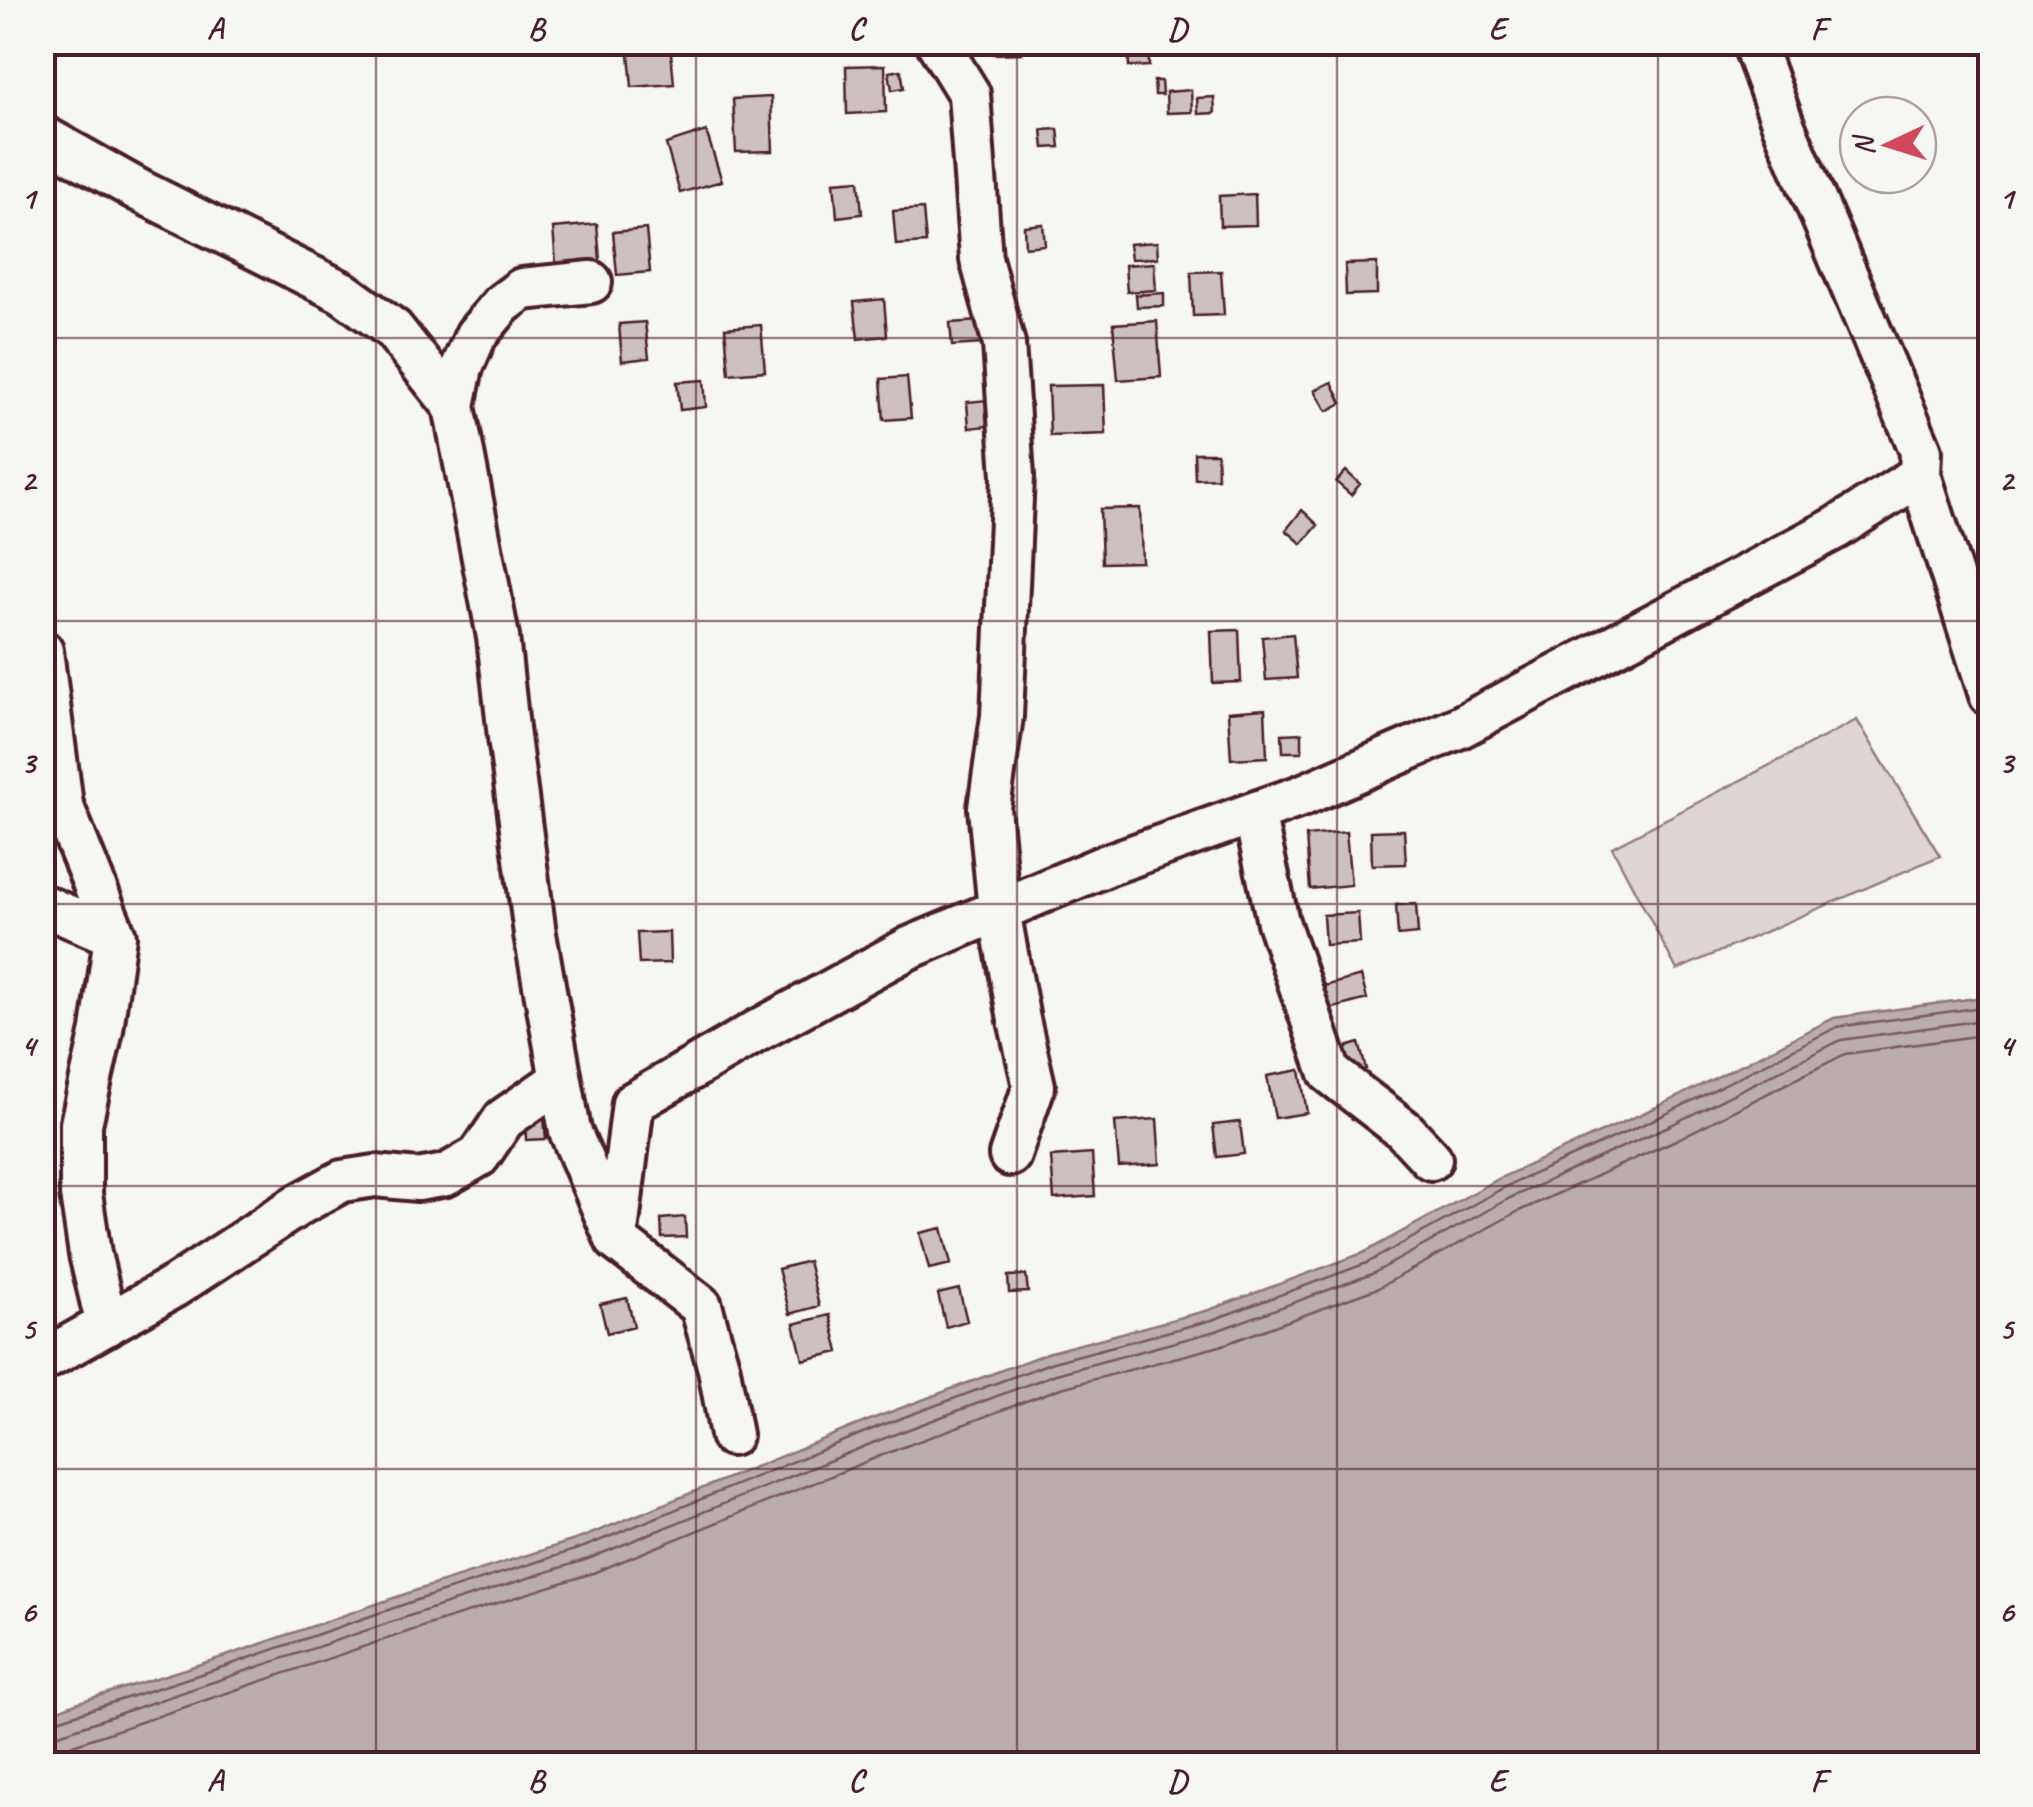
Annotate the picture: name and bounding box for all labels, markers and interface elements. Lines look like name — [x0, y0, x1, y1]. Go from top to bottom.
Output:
text: A — [207, 8, 226, 49]
text: B — [528, 8, 547, 49]
text: C — [848, 8, 868, 49]
text: D — [1168, 8, 1190, 49]
text: E — [1488, 8, 1510, 49]
text: F — [1811, 8, 1833, 49]
north arrow — [1838, 95, 1938, 195]
text: N — [1845, 132, 1882, 157]
text: 1 — [21, 177, 39, 218]
text: 1 — [1999, 177, 2017, 218]
text: 2 — [21, 460, 38, 501]
text: 2 — [1999, 460, 2016, 501]
text: 3 — [21, 742, 38, 783]
text: 3 — [1999, 742, 2016, 783]
text: 4 — [21, 1025, 39, 1066]
text: 4 — [1999, 1025, 2017, 1066]
text: 5 — [21, 1308, 38, 1349]
text: 5 — [1999, 1308, 2016, 1349]
text: 6 — [20, 1591, 37, 1632]
text: 6 — [1998, 1591, 2015, 1632]
text: A — [207, 1760, 226, 1801]
text: B — [528, 1760, 547, 1801]
text: C — [848, 1760, 868, 1801]
text: D — [1168, 1760, 1190, 1801]
text: E — [1488, 1760, 1510, 1801]
text: F — [1811, 1760, 1833, 1801]

